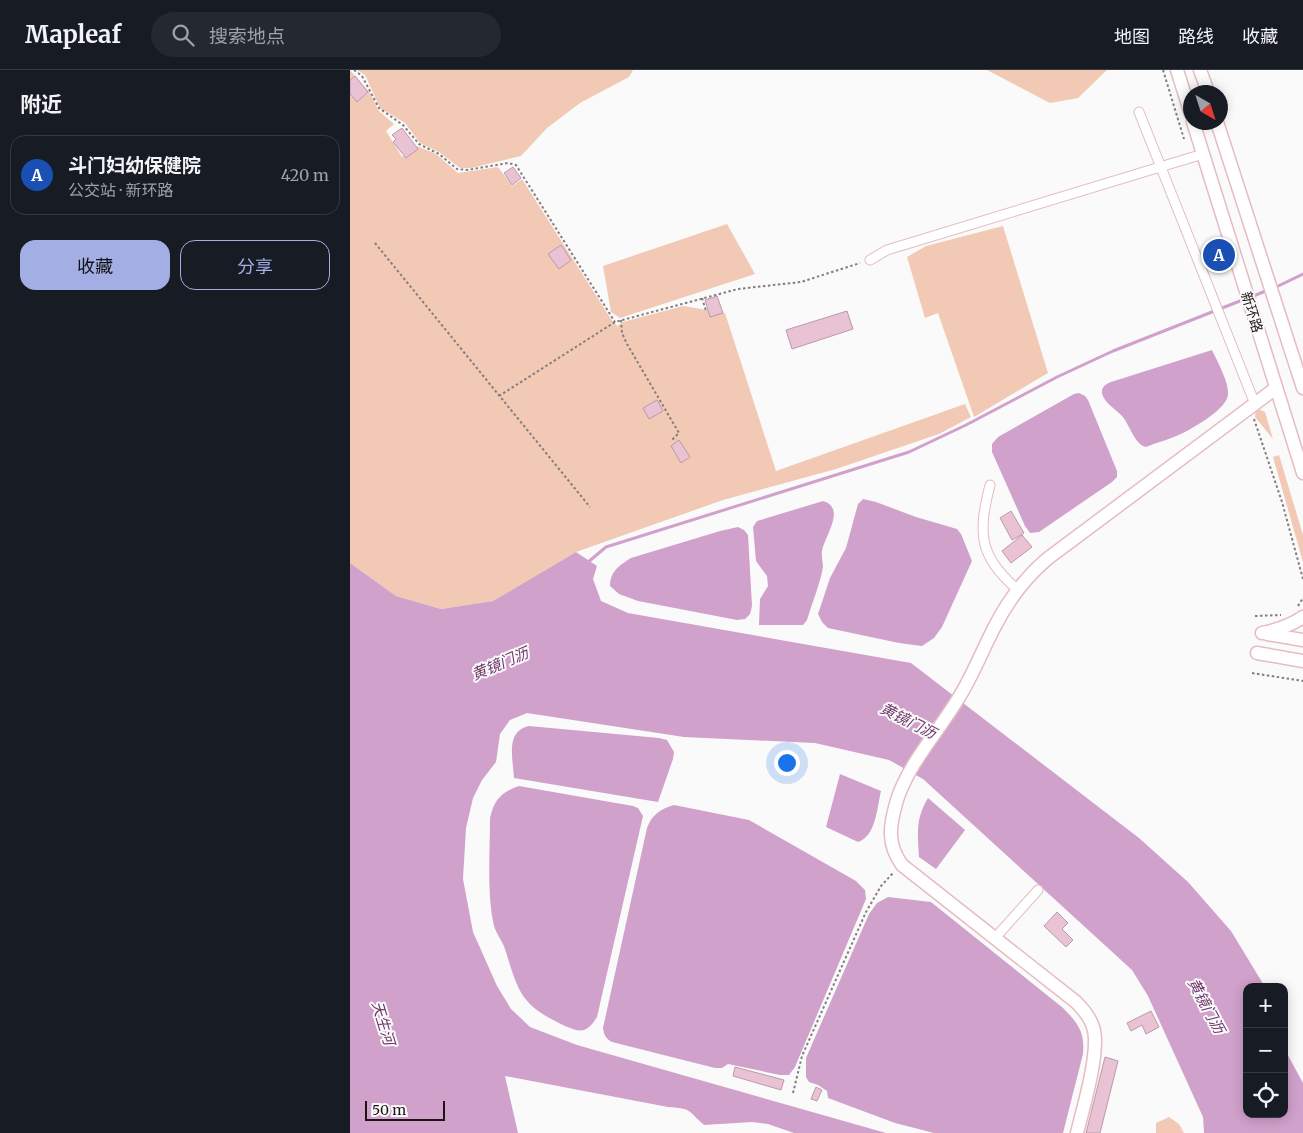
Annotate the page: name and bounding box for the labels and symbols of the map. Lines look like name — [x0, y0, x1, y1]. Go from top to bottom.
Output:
north arrow — [1183, 85, 1228, 130]
pin: A — [1203, 236, 1235, 274]
street label: 新环路 — [1237, 289, 1267, 335]
water label: 黄镜门沥 — [468, 642, 534, 684]
water label: 黄镜门沥 — [877, 698, 942, 744]
your location — [774, 750, 800, 776]
water label: 黄镜门沥 — [1184, 975, 1230, 1039]
water label: 天生河 — [368, 999, 400, 1050]
scale bar — [365, 1098, 445, 1121]

